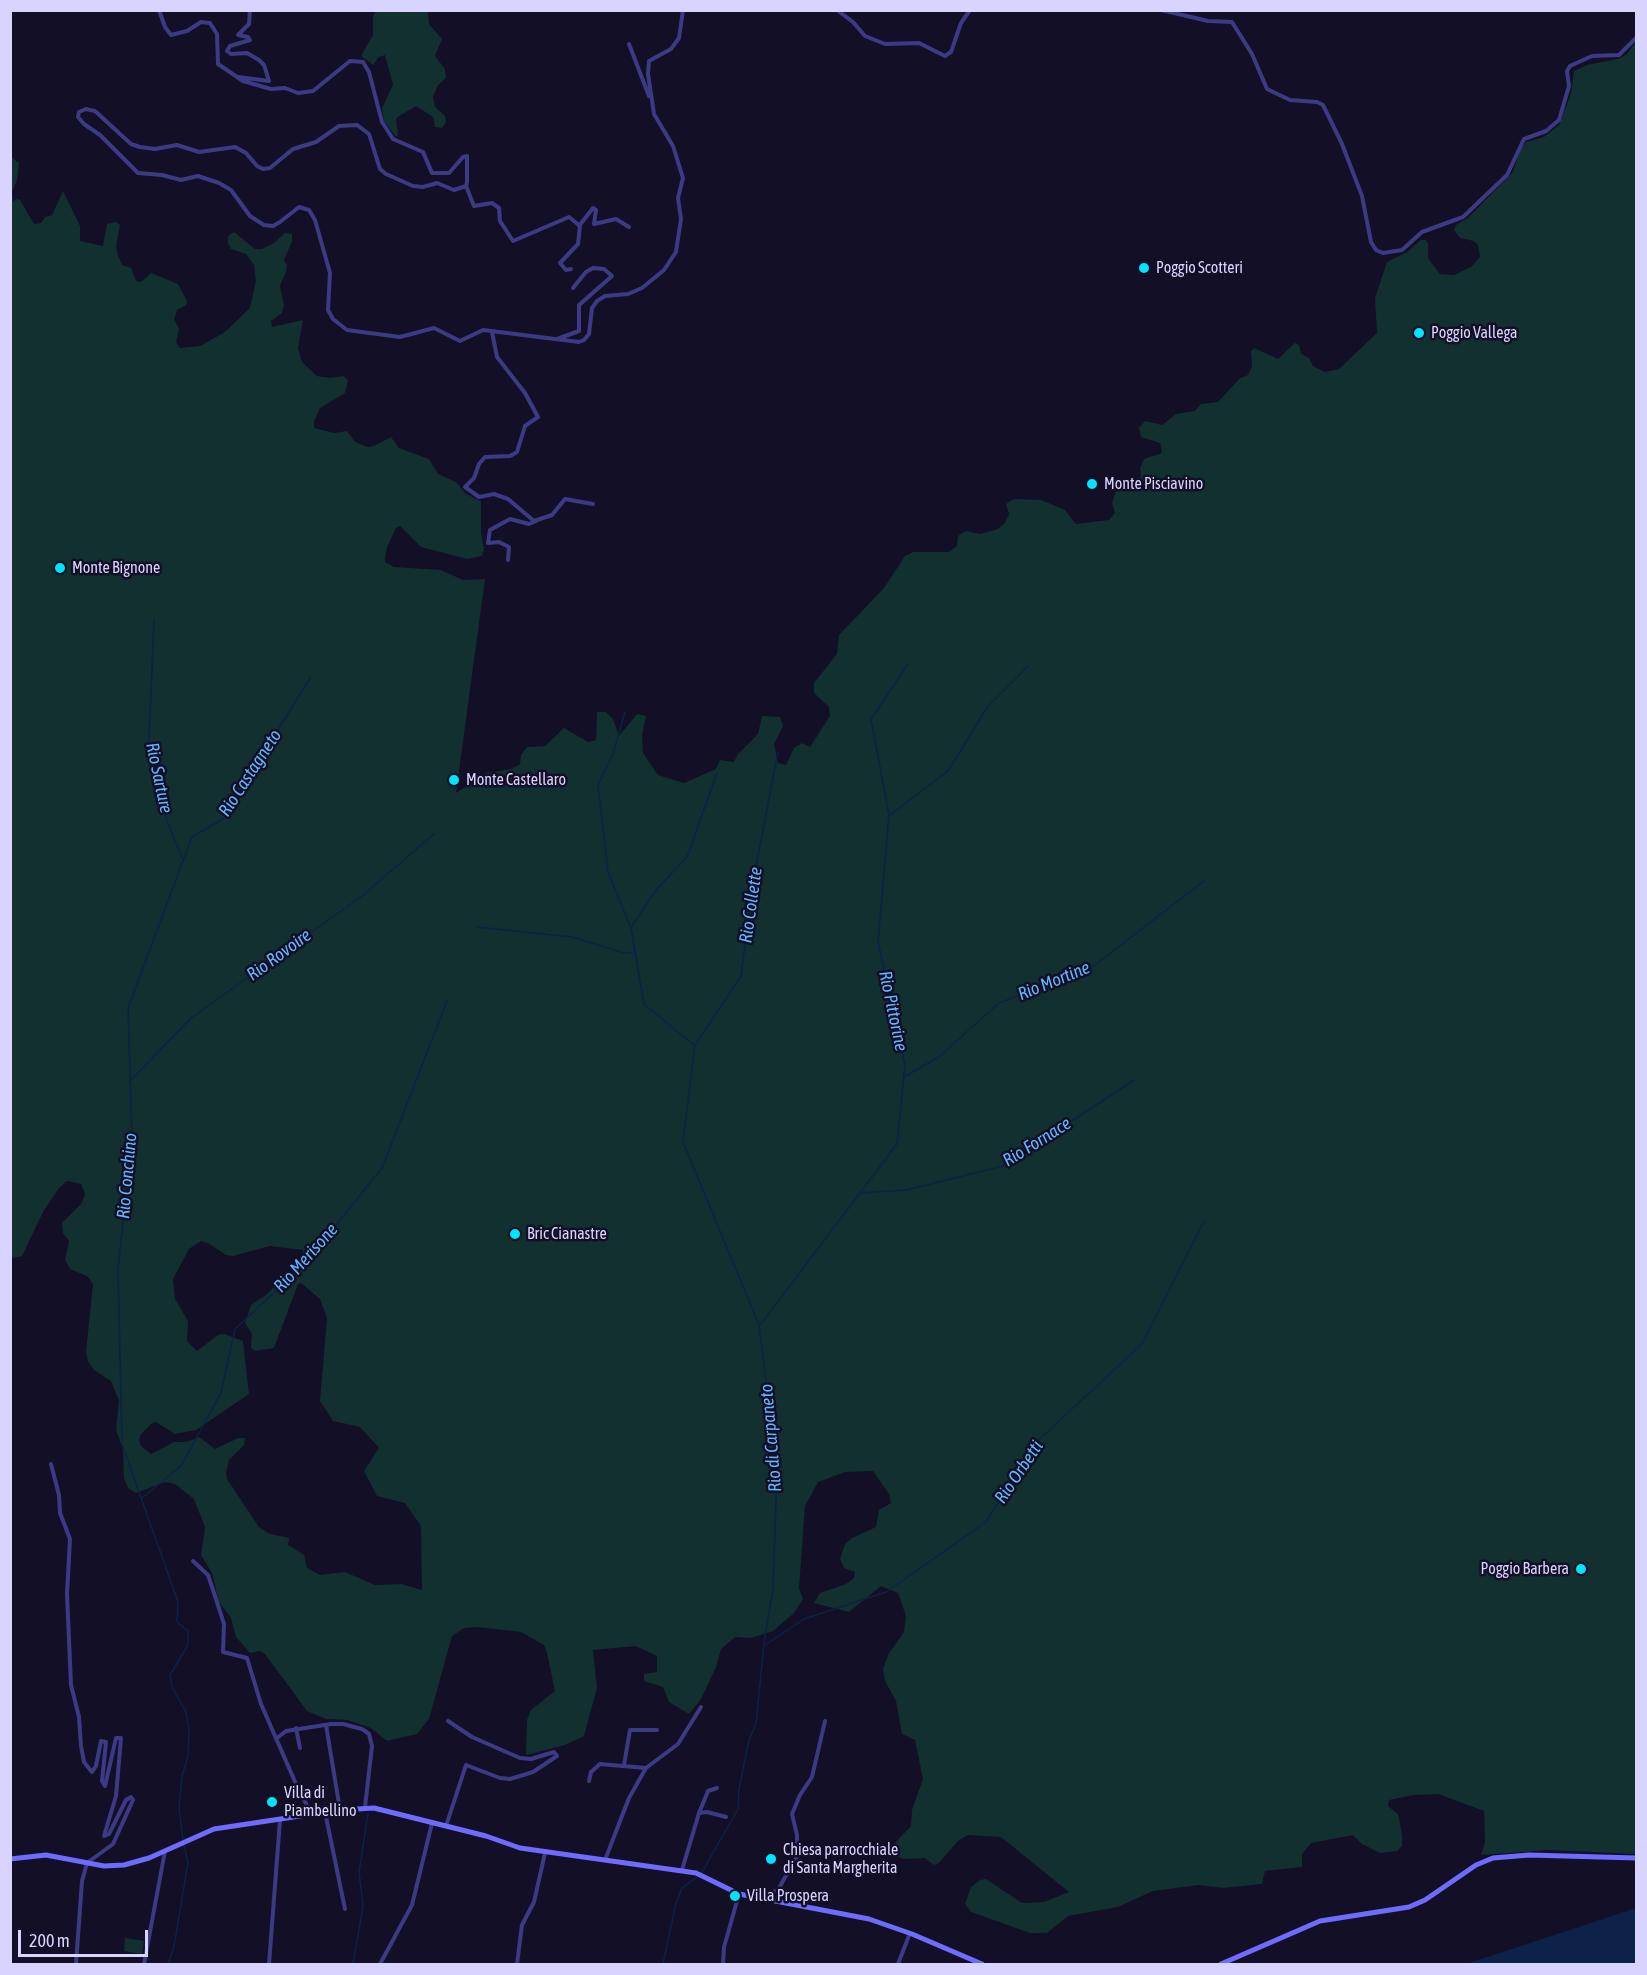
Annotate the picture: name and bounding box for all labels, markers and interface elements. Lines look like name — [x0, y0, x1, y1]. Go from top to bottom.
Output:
place label: Poggio Scotteri — [1156, 258, 1243, 278]
marker: Poggio Scotteri — [1137, 261, 1151, 275]
place label: Poggio Vallega — [1431, 323, 1517, 343]
marker: Poggio Vallega — [1412, 326, 1426, 340]
place label: Monte Pisciavino — [1104, 474, 1203, 494]
marker: Monte Pisciavino — [1085, 477, 1099, 491]
place label: Monte Bignone — [72, 558, 160, 578]
marker: Monte Bignone — [53, 561, 67, 575]
water label: Rio Castagneto — [214, 726, 286, 820]
water label: Rio Sarture — [141, 741, 177, 815]
place label: Monte Castellaro — [466, 770, 566, 790]
marker: Monte Castellaro — [447, 773, 461, 787]
water label: Rio Collette — [735, 866, 767, 944]
water label: Rio Rovoire — [243, 924, 315, 986]
water label: Rio Mortine — [1015, 957, 1093, 1005]
water label: Rio Pittorine — [874, 969, 912, 1053]
water label: Rio Fornace — [999, 1113, 1075, 1171]
water label: Rio Conchino — [112, 1132, 142, 1220]
water label: Rio Merisone — [269, 1219, 343, 1297]
place label: Bric Cianastre — [527, 1224, 607, 1244]
marker: Bric Cianastre — [508, 1227, 522, 1241]
water label: Rio di Carpaneto — [756, 1383, 786, 1493]
water label: Rio Orbetti — [990, 1436, 1048, 1508]
place label: Poggio Barbera — [1481, 1559, 1569, 1579]
marker: Poggio Barbera — [1574, 1562, 1588, 1576]
place label: Villa di Piambellino — [284, 1783, 356, 1821]
marker: Villa di Piambellino — [265, 1795, 279, 1809]
place label: Chiesa parrocchiale di Santa Margherita — [783, 1840, 898, 1878]
marker: Chiesa parrocchiale di Santa Margherita — [764, 1852, 778, 1866]
place label: Villa Prospera — [747, 1886, 829, 1906]
marker: Villa Prospera — [728, 1889, 742, 1903]
scale bar — [21, 1918, 152, 1956]
text: 200 m — [29, 1930, 70, 1951]

